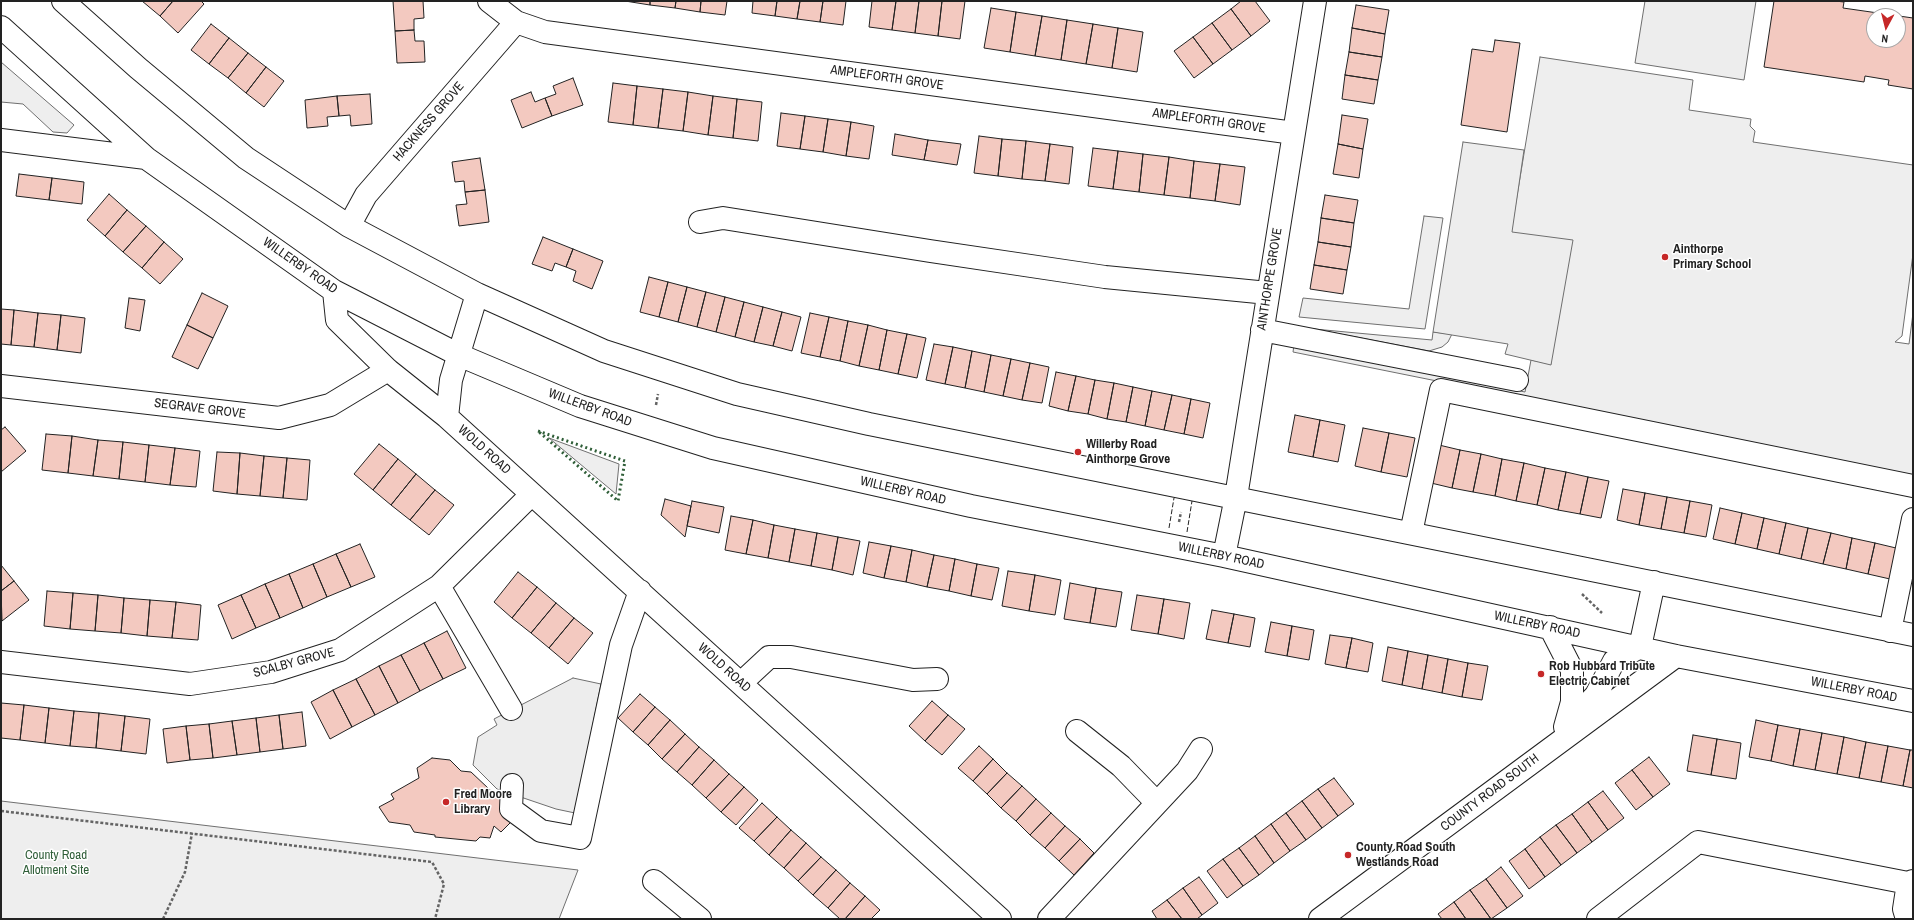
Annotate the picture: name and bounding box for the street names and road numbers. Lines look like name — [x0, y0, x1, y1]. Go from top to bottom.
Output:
street label: AMPLEFORTH GROVE — [829, 62, 945, 94]
street label: HACKNESS GROVE — [390, 79, 468, 165]
street label: AMPLEFORTH GROVE — [1151, 105, 1267, 137]
street label: AINTHORPE GROVE — [1254, 227, 1286, 331]
street label: WILLERBY ROAD — [260, 234, 340, 298]
street label: WILLERBY ROAD — [546, 386, 634, 430]
street label: SEGRAVE GROVE — [153, 396, 247, 422]
street label: WOLD ROAD — [454, 422, 514, 478]
street label: WILLERBY ROAD — [859, 474, 947, 508]
street label: WILLERBY ROAD — [1177, 539, 1265, 573]
street label: WILLERBY ROAD — [1493, 608, 1581, 642]
street label: WOLD ROAD — [694, 640, 754, 696]
street label: SCALBY GROVE — [252, 645, 336, 681]
street label: WILLERBY ROAD — [1809, 674, 1899, 706]
street label: COUNTY ROAD SOUTH — [1438, 751, 1542, 835]

